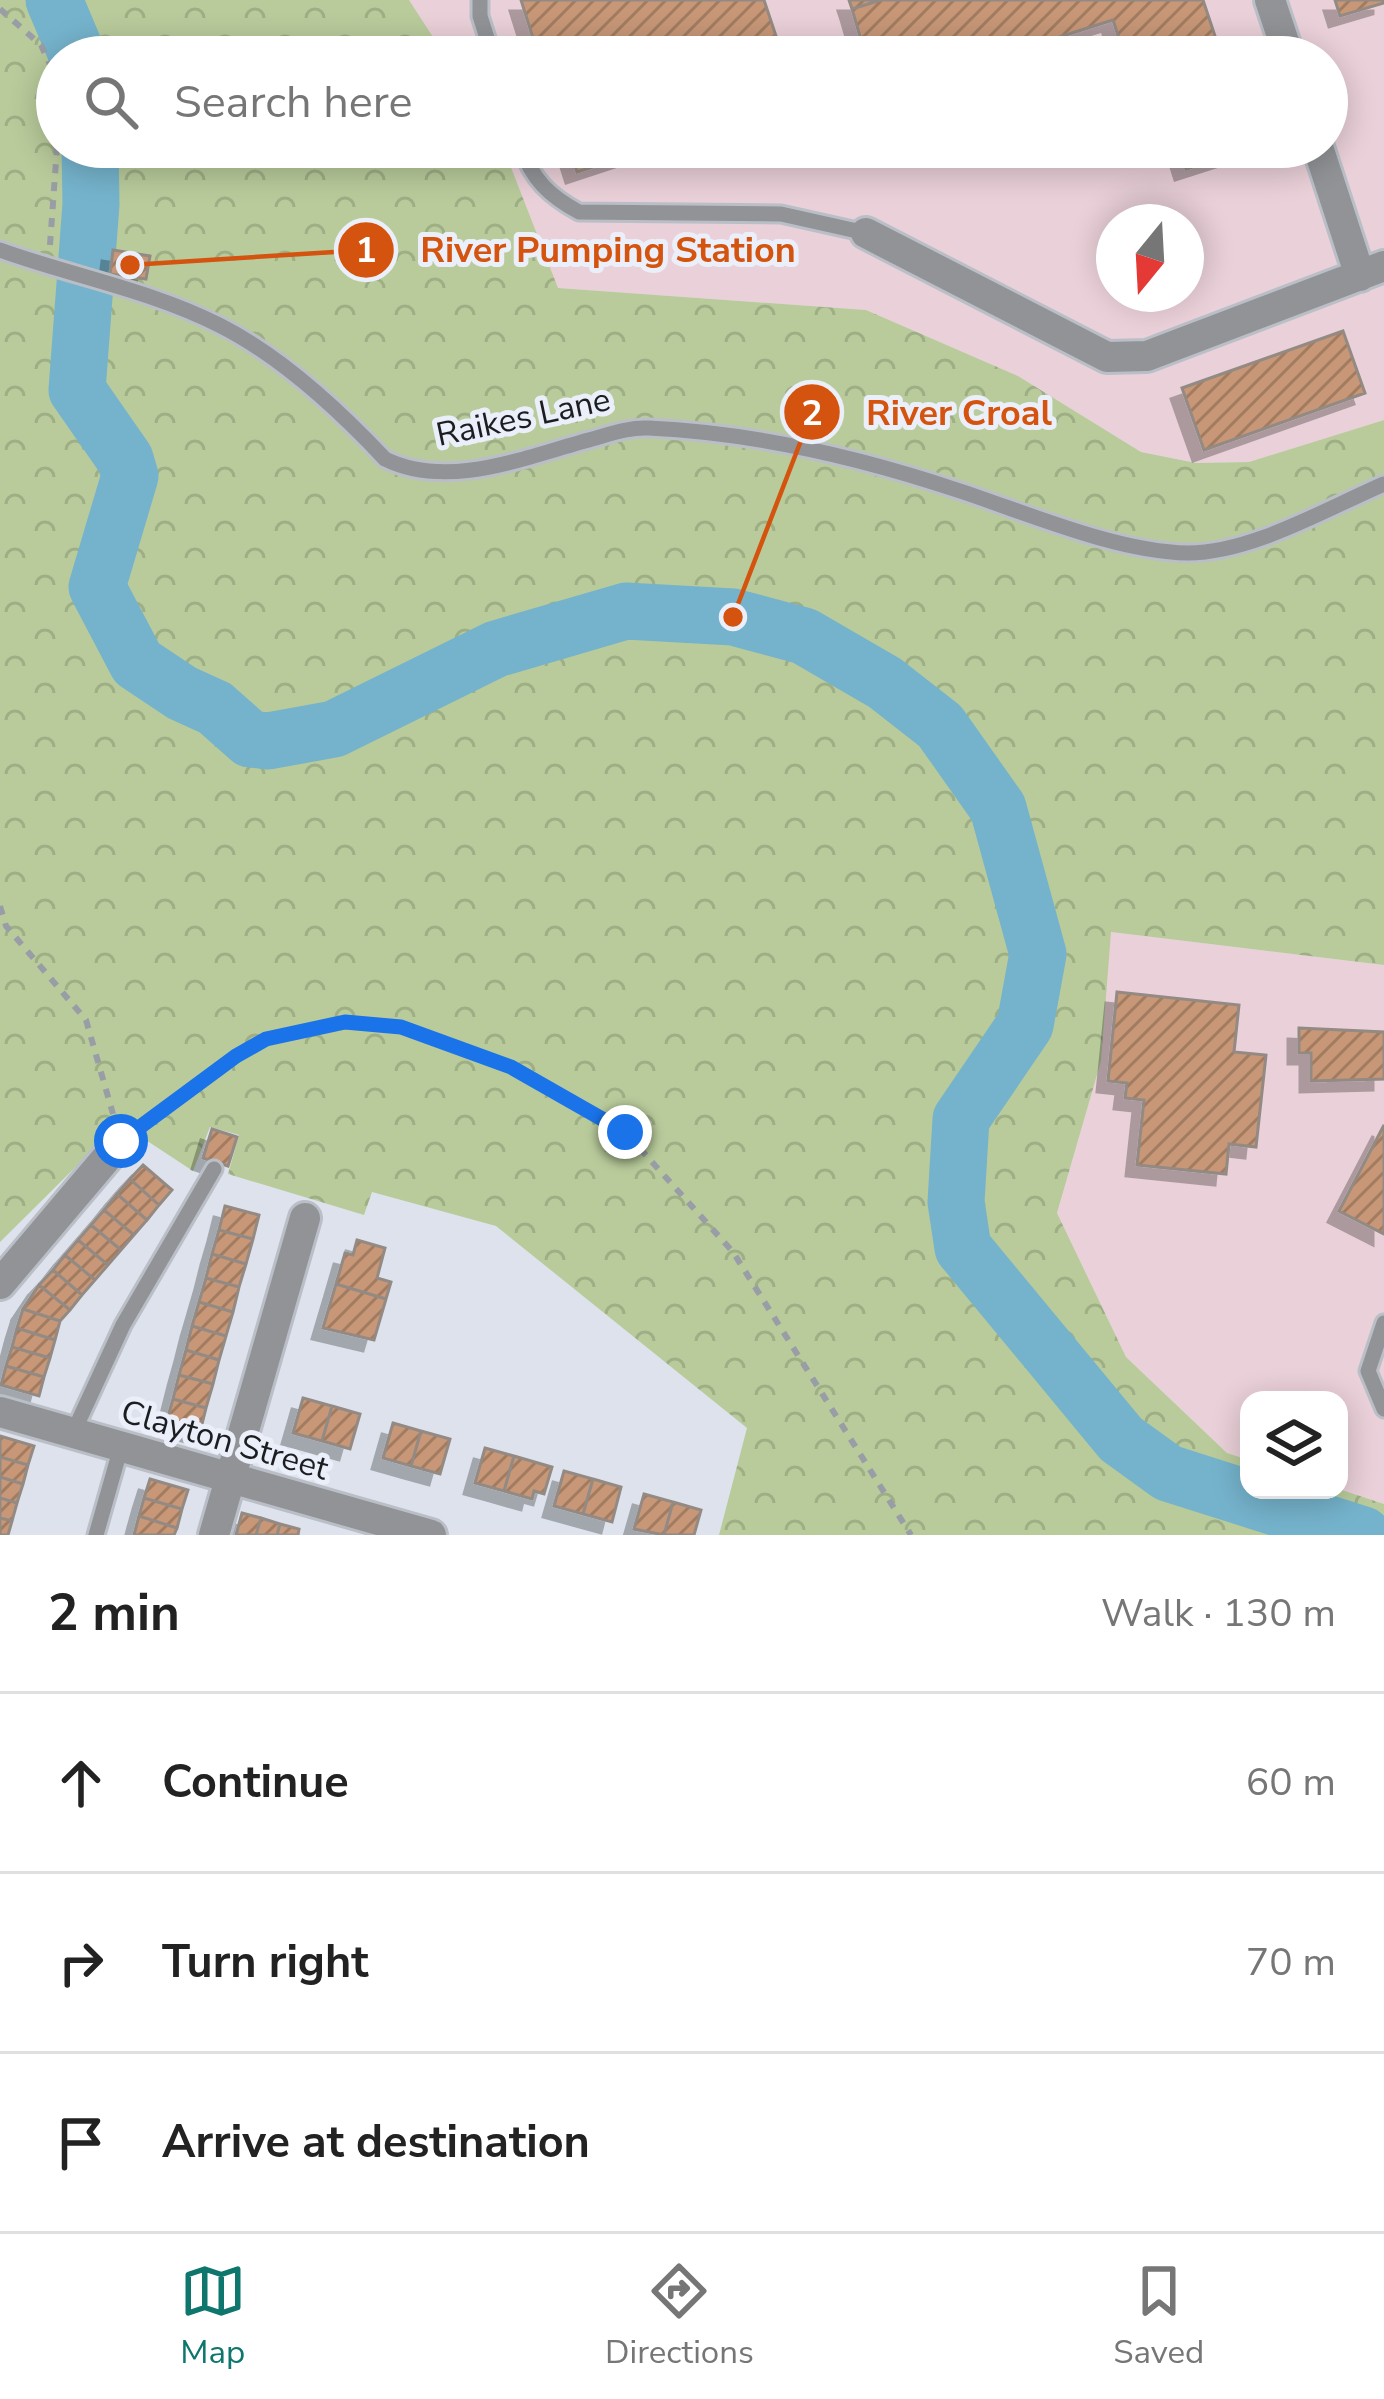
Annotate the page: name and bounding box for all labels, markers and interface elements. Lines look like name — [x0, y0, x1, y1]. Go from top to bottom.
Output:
search box — [36, 36, 1348, 168]
icon: search — [78, 69, 144, 135]
text: Search here — [174, 72, 413, 133]
north arrow — [1096, 204, 1204, 312]
callout: River Pumping Station — [336, 214, 820, 286]
text: 1 — [355, 226, 377, 275]
text: River Pumping Station — [420, 226, 796, 275]
callout: River Croal — [782, 376, 1076, 448]
street label: Raikes Lane — [432, 377, 614, 458]
text: 2 — [801, 389, 823, 438]
text: River Croal — [866, 389, 1053, 438]
route end — [598, 1105, 652, 1159]
route start — [94, 1114, 148, 1168]
street label: Clayton Street — [116, 1389, 334, 1492]
map controls — [1240, 1391, 1348, 1499]
button: layers — [1240, 1391, 1348, 1499]
text: 2 min — [48, 1578, 180, 1648]
text: Walk · 130 m — [1101, 1587, 1336, 1640]
icon: ahead — [48, 1750, 114, 1816]
text: Continue — [162, 1752, 349, 1813]
text: 60 m — [1246, 1756, 1336, 1809]
icon: right — [48, 1930, 114, 1996]
text: Turn right — [162, 1932, 369, 1993]
text: 70 m — [1246, 1936, 1336, 1989]
icon: arrive — [48, 2110, 114, 2176]
text: Arrive at destination — [162, 2112, 590, 2173]
tab: Map — [180, 2258, 246, 2375]
tab: Directions — [605, 2258, 754, 2375]
tab: Saved — [1113, 2258, 1204, 2375]

